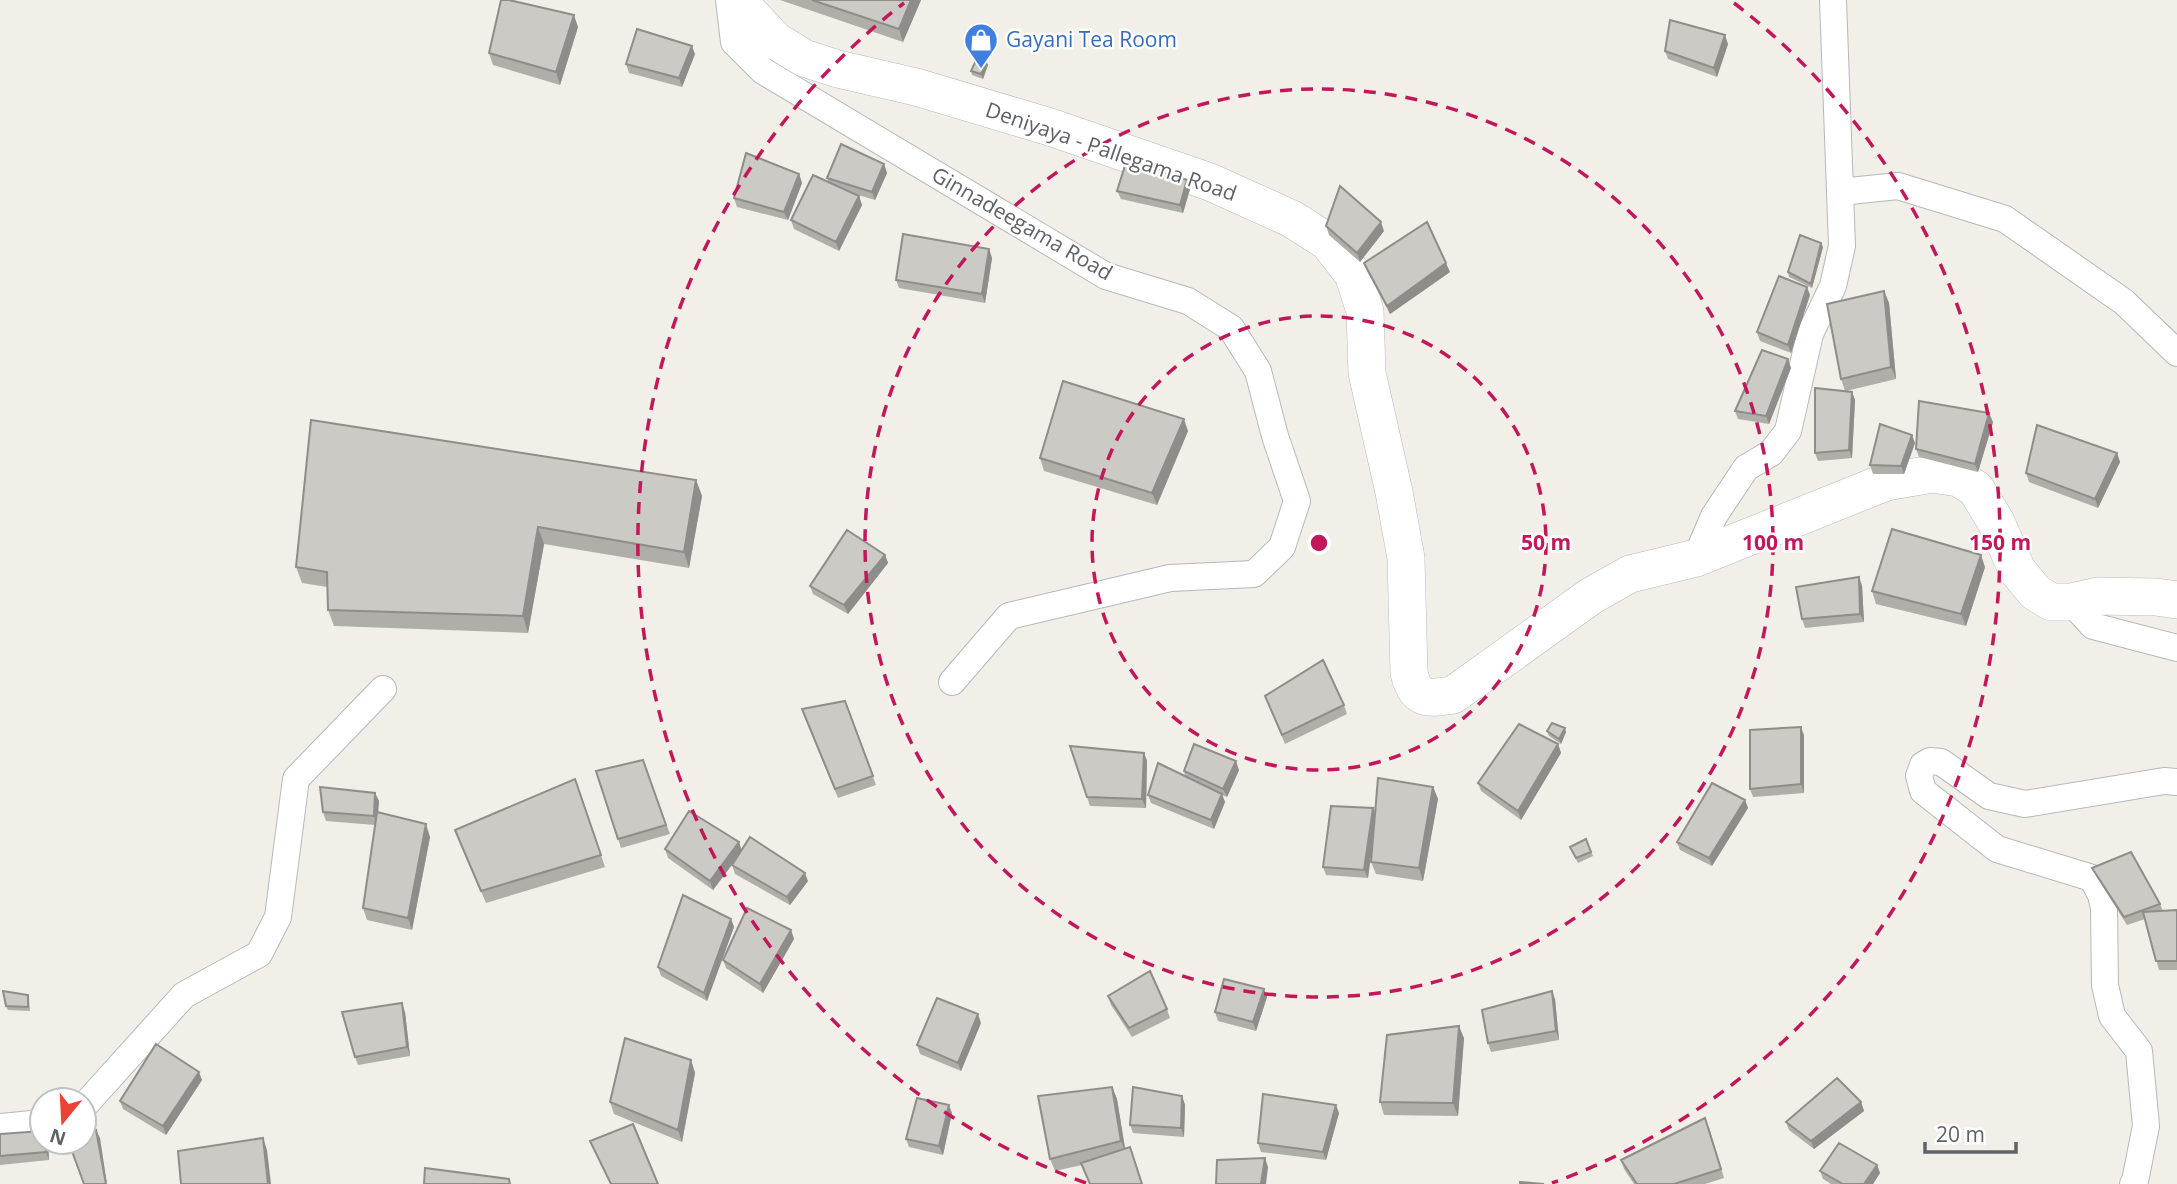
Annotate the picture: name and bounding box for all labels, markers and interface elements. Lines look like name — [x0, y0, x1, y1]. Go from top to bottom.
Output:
shop icon: Gayani Tea Room — [962, 21, 1000, 70]
place label: Gayani Tea Room — [1006, 25, 1177, 53]
street label: Deniyaya - Pallegama Road — [982, 95, 1241, 207]
street label: Ginnadeegama Road — [927, 160, 1118, 286]
text: 50 m — [1521, 528, 1571, 556]
text: 100 m — [1742, 528, 1804, 556]
text: 150 m — [1969, 528, 2031, 556]
centre of rings — [1307, 531, 1331, 555]
north arrow — [28, 1086, 98, 1156]
scale bar — [1925, 1110, 2016, 1154]
text: 20 m — [1936, 1120, 1985, 1148]
text: N — [46, 1122, 69, 1152]

